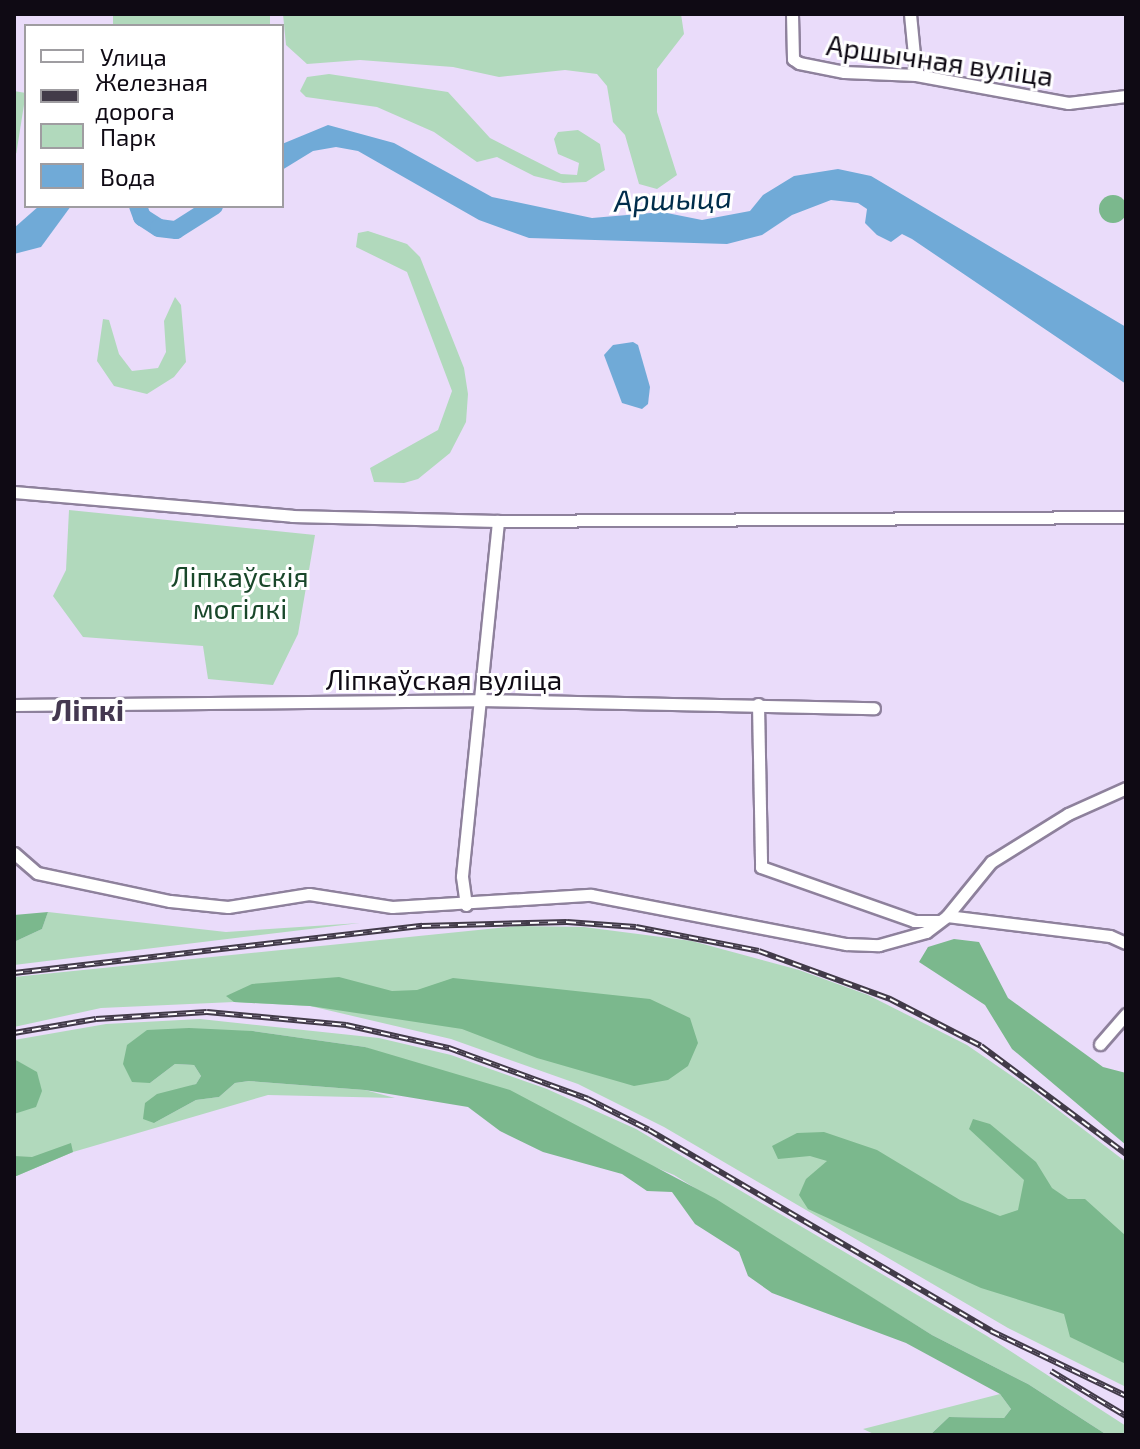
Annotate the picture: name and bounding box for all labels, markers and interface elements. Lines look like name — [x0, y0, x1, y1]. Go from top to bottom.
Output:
legend — [24, 24, 284, 208]
street label: Аршычная вуліца — [824, 27, 1056, 93]
text: Улица — [100, 42, 167, 71]
text: Железная дорога — [95, 67, 208, 125]
text: Парк — [100, 122, 156, 151]
text: Вода — [100, 162, 156, 191]
water label: Аршыца — [613, 178, 733, 218]
park label: Ліпкаўскія могілкі — [171, 559, 309, 625]
street label: Ліпкаўская вуліца — [326, 662, 562, 696]
district label: Ліпкі — [52, 691, 124, 727]

